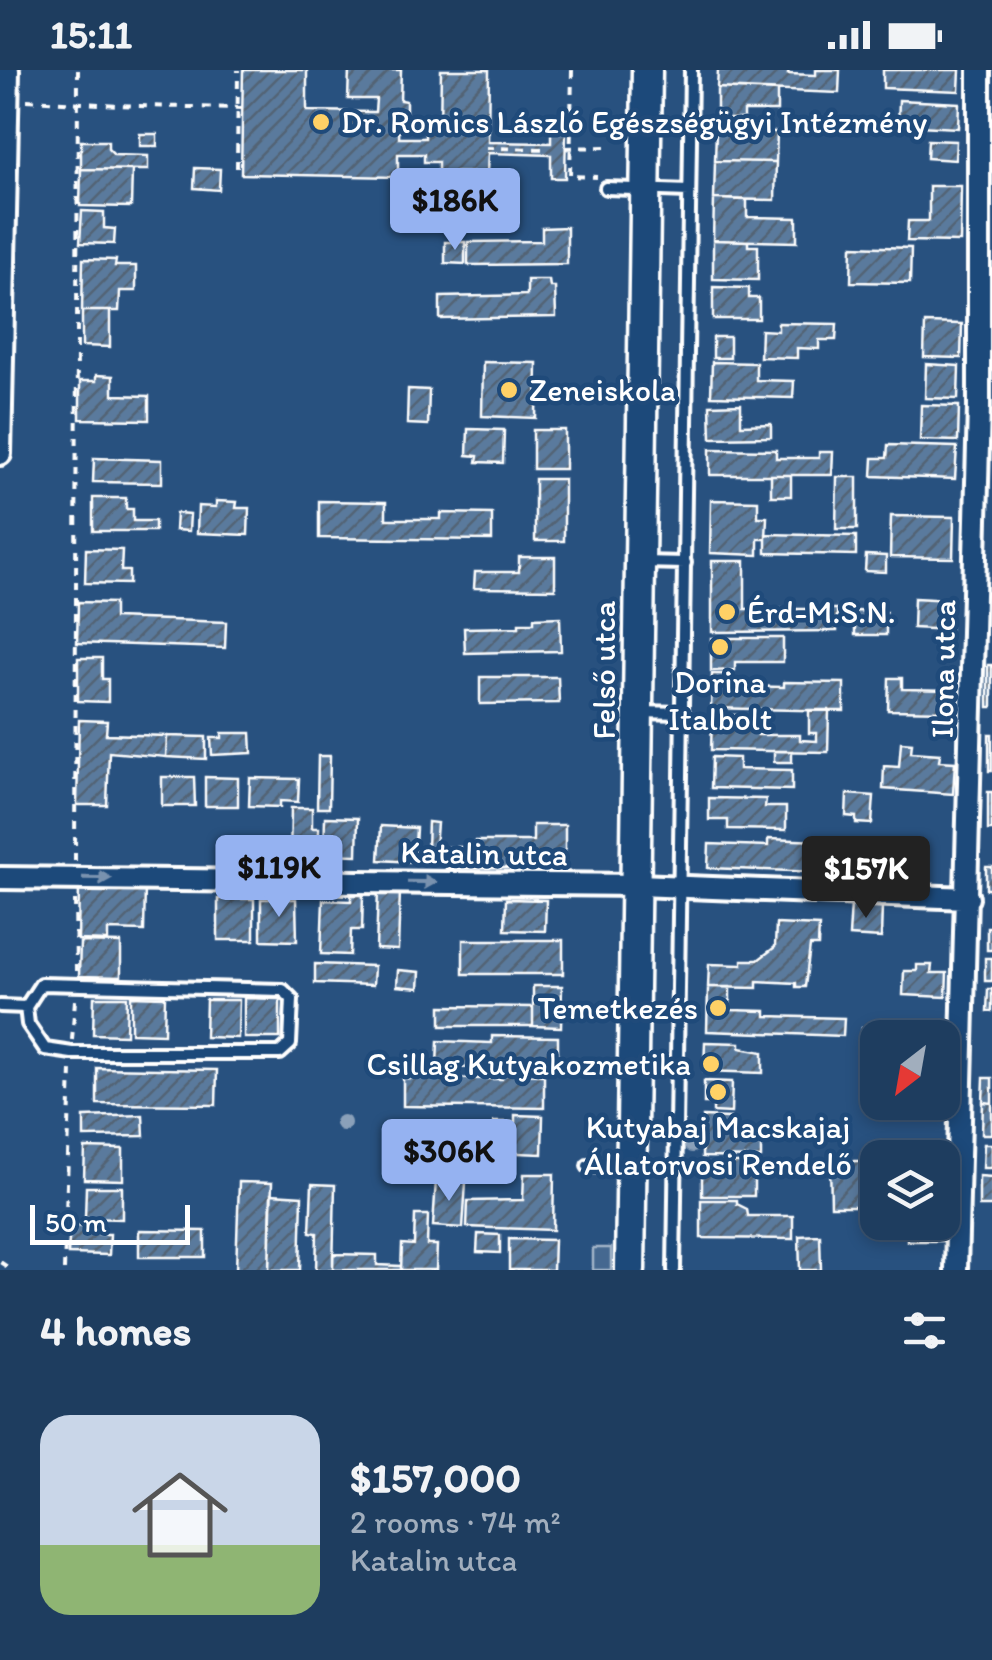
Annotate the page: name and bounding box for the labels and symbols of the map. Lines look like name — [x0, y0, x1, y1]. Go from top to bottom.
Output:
place label: Dr. Romics László Egészségügyi Intézmény — [341, 103, 927, 141]
marker: Dr. Romics László Egészségügyi Intézmény — [310, 111, 332, 133]
pin: $186K — [385, 168, 525, 253]
place label: Zeneiskola — [529, 371, 676, 409]
marker: Zeneiskola — [498, 379, 520, 401]
place label: Érd-M.S.N. — [747, 593, 896, 631]
street label: Ilona utca — [923, 599, 963, 739]
street label: Felső utca — [585, 600, 623, 739]
marker: Érd-M.S.N. — [716, 601, 738, 623]
marker: Dorina Italbolt — [709, 636, 731, 658]
place label: Dorina Italbolt — [668, 663, 772, 738]
street label: Katalin utca — [400, 833, 568, 873]
pin: $119K — [209, 835, 349, 920]
pin: $157K — [796, 836, 936, 921]
one-way arrow — [82, 870, 114, 886]
one-way arrow — [407, 875, 439, 891]
place label: Temetkezés — [538, 989, 698, 1027]
marker: Temetkezés — [707, 997, 729, 1019]
north arrow — [860, 1020, 960, 1120]
place label: Csillag Kutyakozmetika — [366, 1045, 691, 1083]
marker: Csillag Kutyakozmetika — [700, 1053, 722, 1075]
marker: Kutyabaj Macskajaj Állatorvosi Rendelő — [707, 1081, 729, 1103]
place label: Kutyabaj Macskajaj Állatorvosi Rendelő — [584, 1108, 852, 1183]
pin: $306K — [379, 1119, 519, 1204]
scale bar — [30, 1200, 190, 1244]

